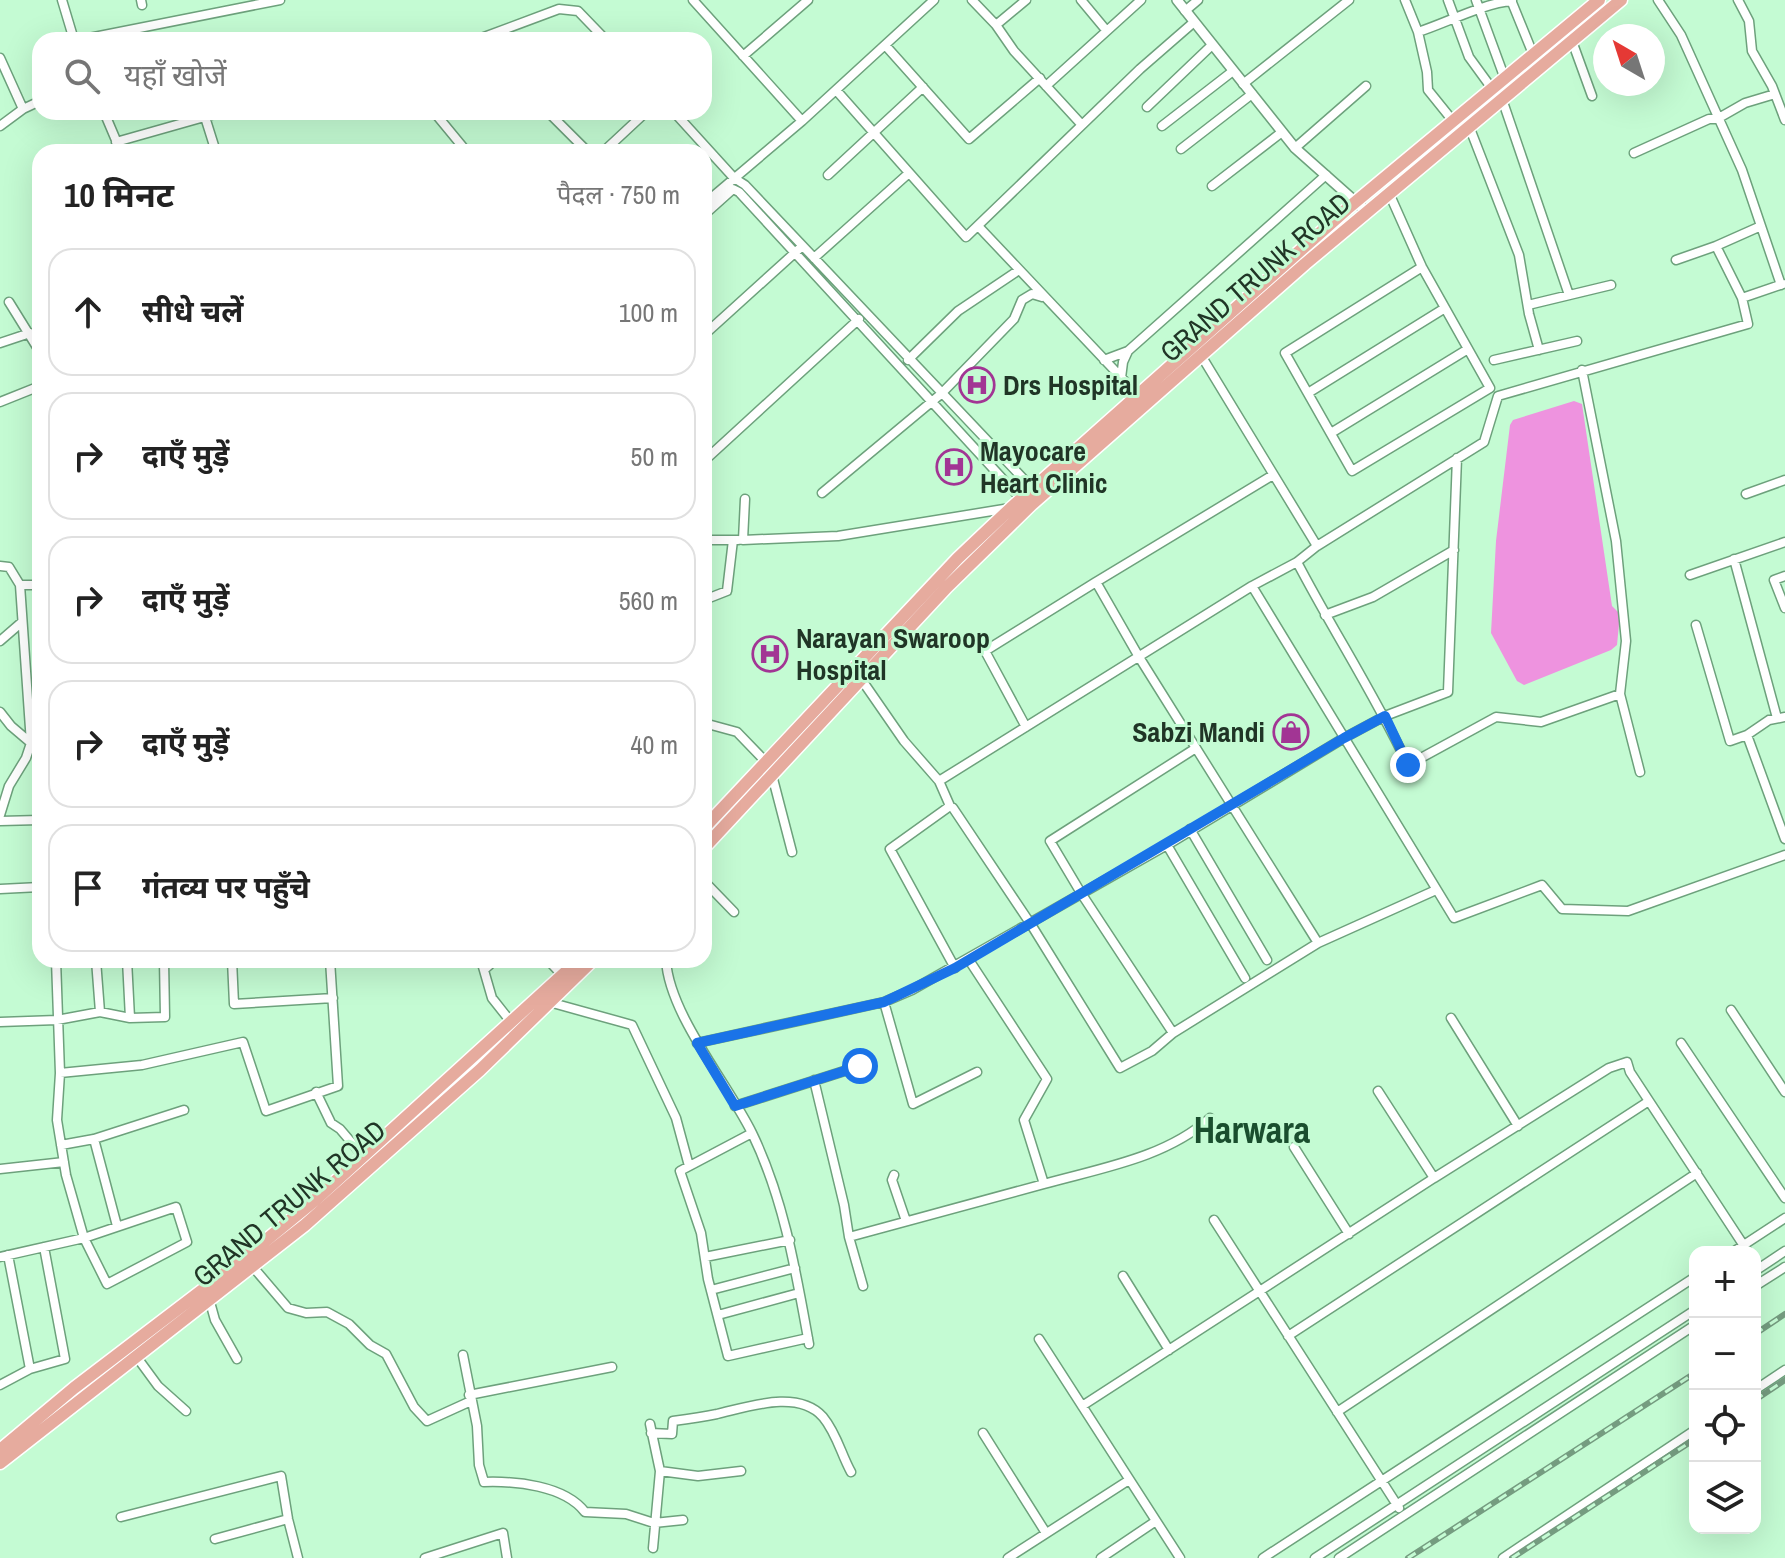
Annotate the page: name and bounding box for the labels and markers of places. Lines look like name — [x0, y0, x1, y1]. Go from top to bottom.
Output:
hospital icon: Drs Hospital — [958, 366, 996, 404]
place label: Drs Hospital — [1003, 366, 1138, 404]
place label: Mayocare Heart Clinic — [980, 432, 1108, 502]
hospital icon: Mayocare Heart Clinic — [935, 448, 973, 486]
place label: Narayan Swaroop Hospital — [796, 619, 990, 689]
hospital icon: Narayan Swaroop Hospital — [751, 635, 789, 673]
place label: Sabzi Mandi — [1132, 713, 1265, 751]
shop icon: Sabzi Mandi — [1272, 713, 1310, 751]

